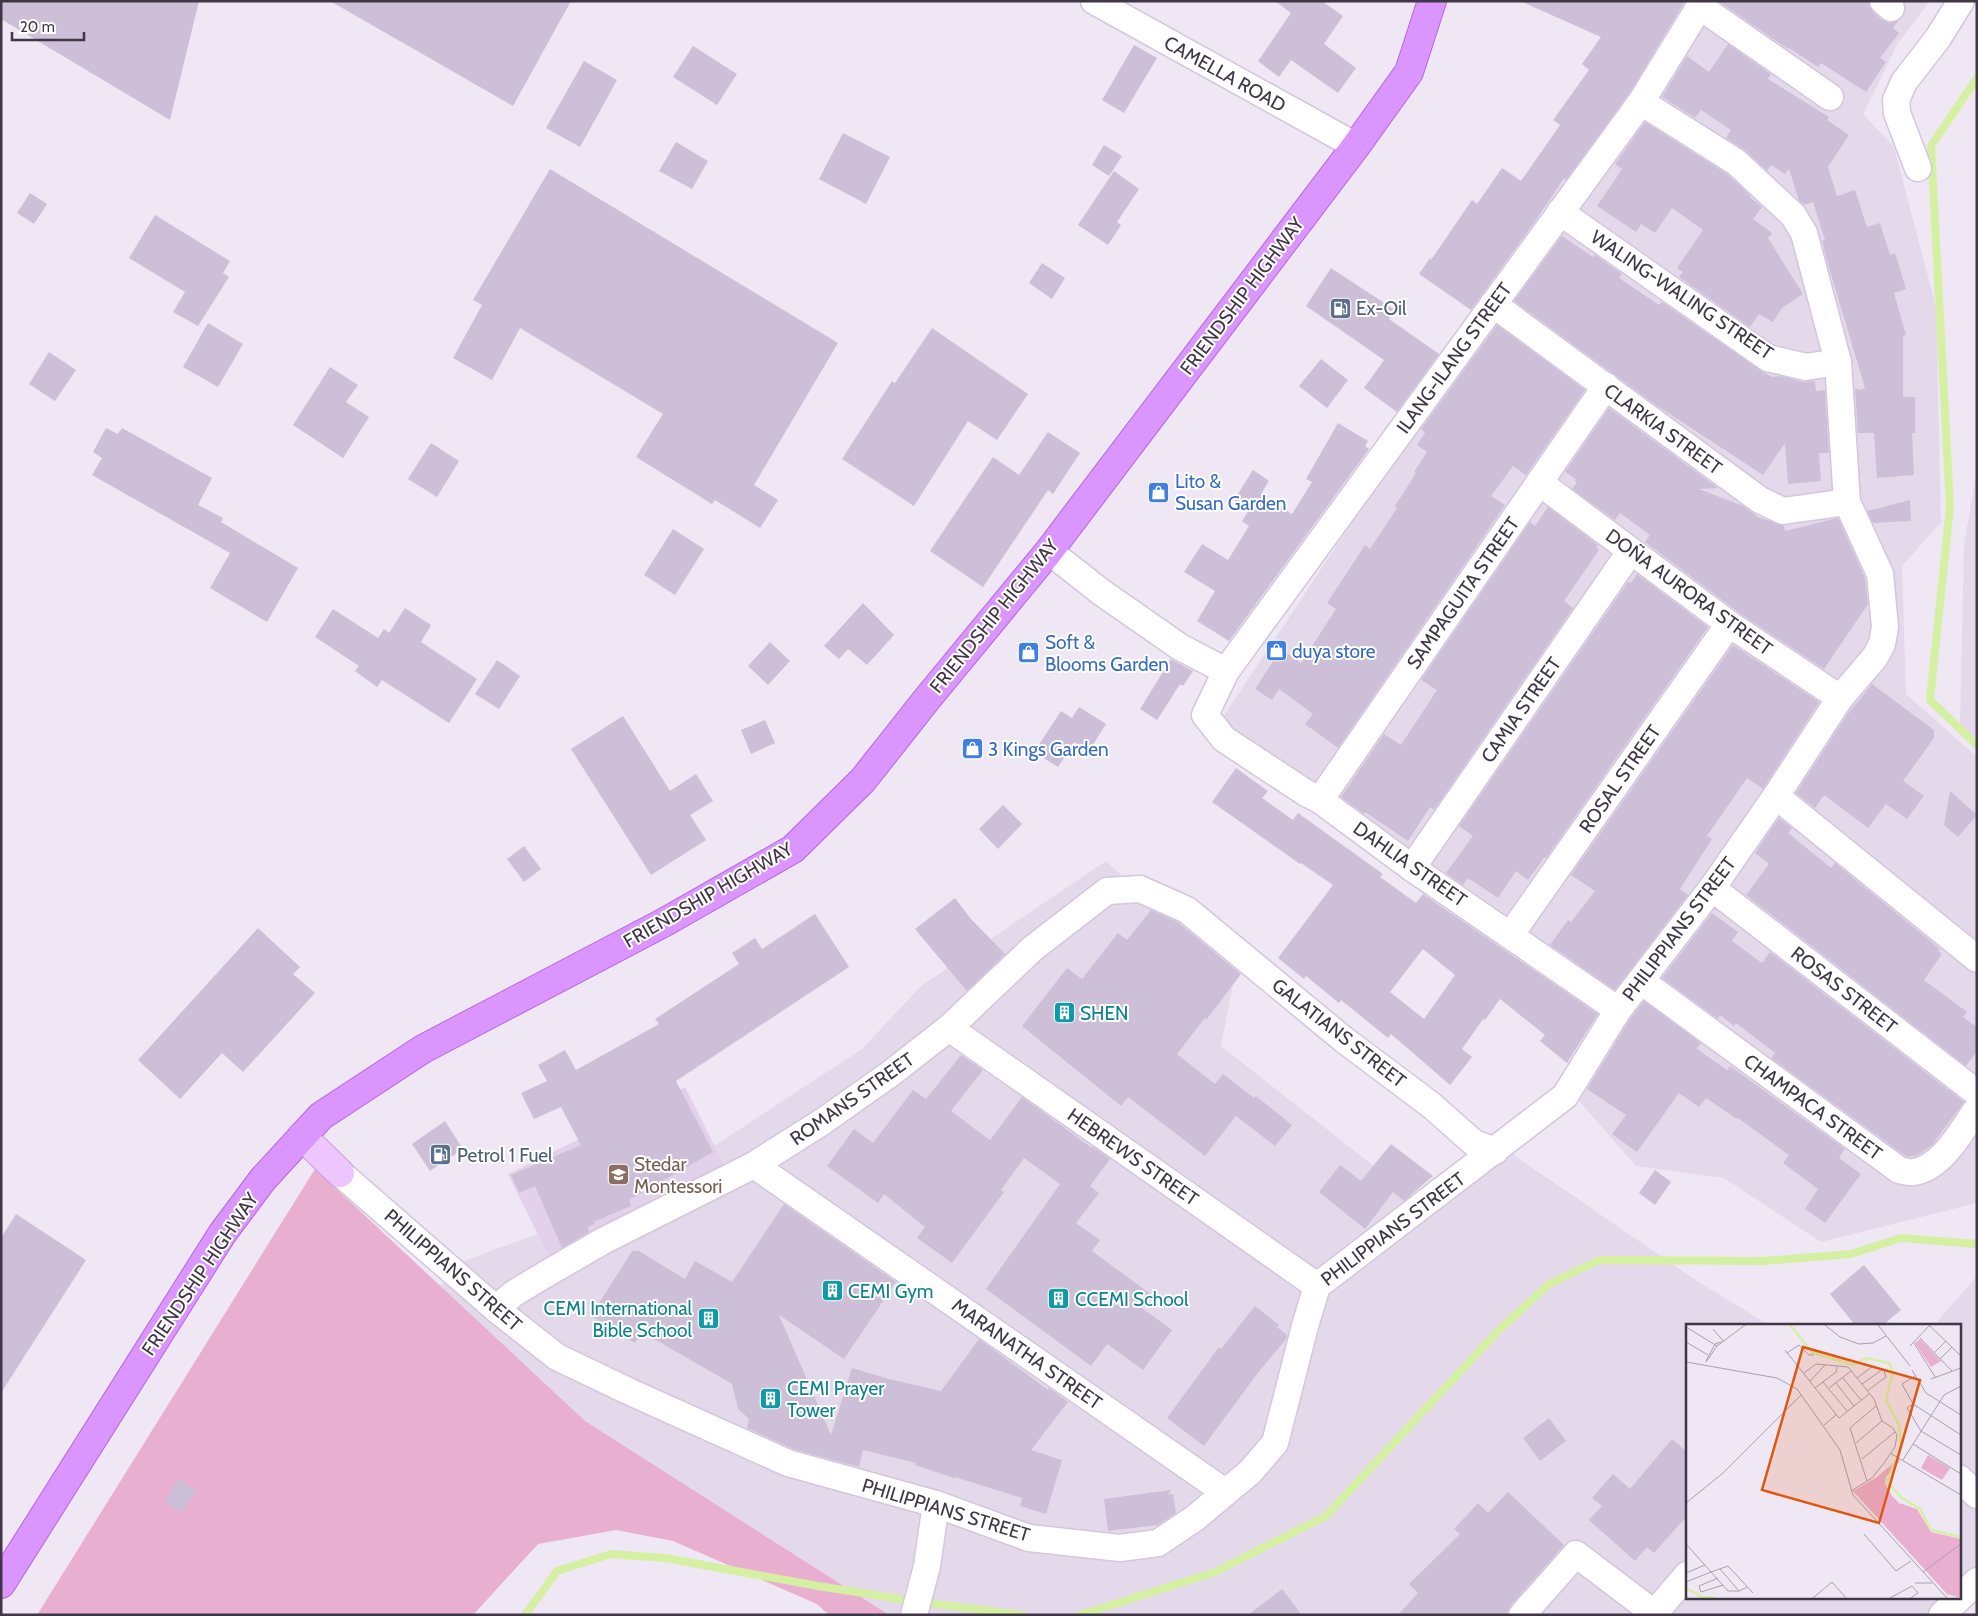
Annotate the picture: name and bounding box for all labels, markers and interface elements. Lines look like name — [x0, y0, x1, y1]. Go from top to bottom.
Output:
scale bar — [12, 10, 85, 42]
text: 20 m — [20, 18, 55, 36]
street label: CAMELLA ROAD — [1160, 31, 1290, 117]
street label: FRIENDSHIP HIGHWAY — [1175, 212, 1309, 379]
street label: WALING-WALING STREET — [1586, 225, 1778, 365]
street label: ILANG-ILANG STREET — [1392, 278, 1516, 438]
fuel station icon: Ex-Oil — [1328, 296, 1352, 320]
place label: Ex-Oil — [1356, 297, 1407, 320]
street label: CLARKIA STREET — [1600, 379, 1726, 479]
place label: Lito & Susan Garden — [1175, 470, 1286, 515]
shop icon: Lito & Susan Garden — [1147, 480, 1171, 504]
street label: SAMPAGUITA STREET — [1402, 513, 1524, 673]
street label: DOÑA AURORA STREET — [1601, 523, 1777, 660]
street label: FRIENDSHIP HIGHWAY — [925, 534, 1063, 698]
place label: Soft & Blooms Garden — [1045, 631, 1169, 676]
shop icon: duya store — [1264, 639, 1288, 663]
place label: duya store — [1292, 640, 1376, 663]
shop icon: Soft & Blooms Garden — [1017, 641, 1041, 665]
street label: CAMIA STREET — [1476, 653, 1566, 767]
street label: ROSAL STREET — [1574, 721, 1666, 837]
shop icon: 3 Kings Garden — [960, 737, 984, 761]
place label: 3 Kings Garden — [988, 738, 1109, 761]
street label: DAHLIA STREET — [1349, 816, 1471, 912]
street label: FRIENDSHIP HIGHWAY — [619, 837, 797, 953]
street label: PHILIPPIANS STREET — [1617, 852, 1741, 1006]
street label: ROSAS STREET — [1786, 941, 1902, 1039]
street label: GALATIANS STREET — [1267, 973, 1411, 1093]
building icon: SHEN — [1052, 1001, 1076, 1025]
place label: SHEN — [1080, 1002, 1128, 1025]
street label: ROMANS STREET — [786, 1048, 918, 1150]
street label: CHAMPACA STREET — [1739, 1049, 1887, 1165]
street label: HEBREWS STREET — [1063, 1103, 1203, 1211]
fuel station icon: Petrol 1 Fuel — [429, 1143, 453, 1167]
place label: Petrol 1 Fuel — [457, 1144, 553, 1167]
place label: Stedar Montessori — [634, 1153, 722, 1198]
school or university icon: Stedar Montessori — [606, 1163, 630, 1187]
street label: PHILIPPIANS STREET — [1316, 1167, 1470, 1291]
street label: FRIENDSHIP HIGHWAY — [137, 1188, 263, 1360]
street label: PHILIPPIANS STREET — [380, 1204, 526, 1336]
building icon: CEMI Gym — [820, 1279, 844, 1303]
place label: CEMI Gym — [848, 1280, 933, 1303]
building icon: CCEMI School — [1047, 1287, 1071, 1311]
place label: CCEMI School — [1075, 1288, 1189, 1311]
street label: MARANATHA STREET — [948, 1294, 1106, 1414]
place label: CEMI International Bible School — [543, 1297, 693, 1342]
building icon: CEMI International Bible School — [696, 1307, 720, 1331]
inset map — [1686, 1324, 1960, 1598]
place label: CEMI Prayer Tower — [787, 1377, 884, 1422]
building icon: CEMI Prayer Tower — [759, 1387, 783, 1411]
street label: PHILIPPIANS STREET — [859, 1474, 1033, 1546]

